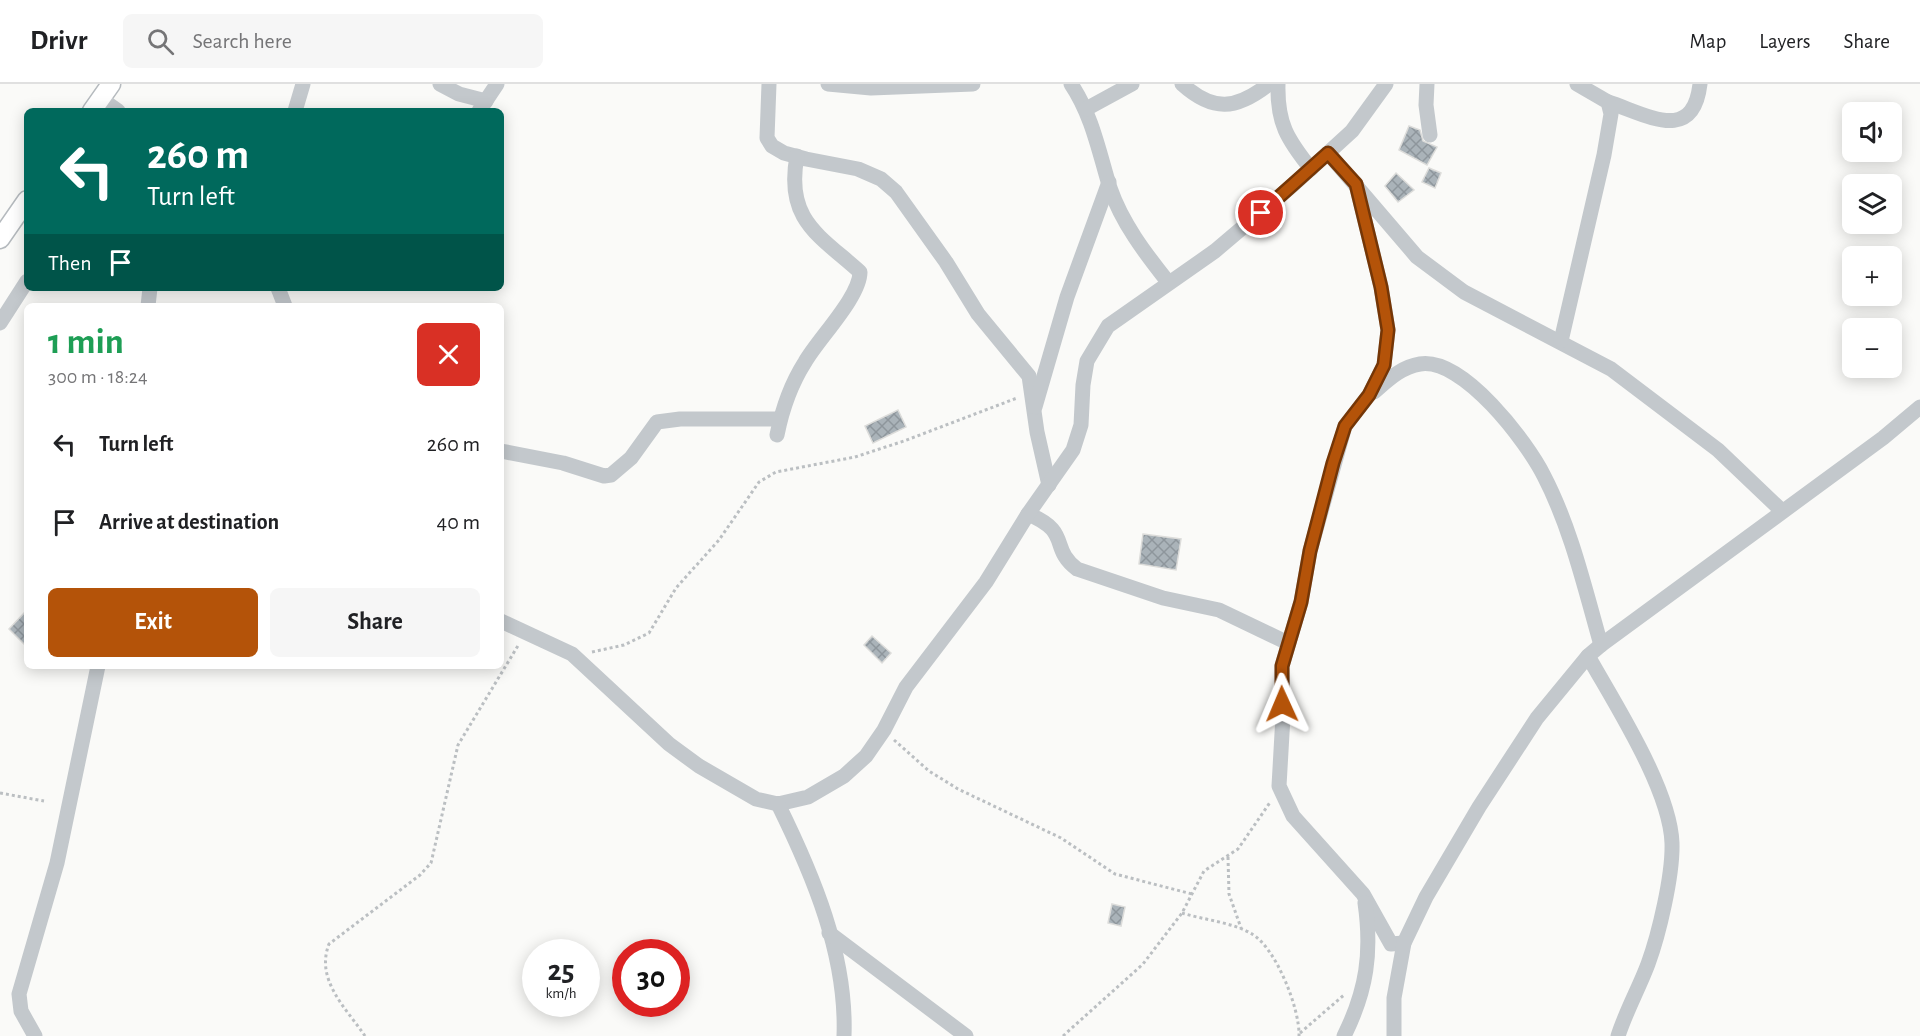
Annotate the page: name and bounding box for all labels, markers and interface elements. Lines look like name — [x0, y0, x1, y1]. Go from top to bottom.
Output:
search box — [123, 14, 543, 68]
icon: search — [144, 25, 177, 58]
text: Drivr — [30, 27, 87, 55]
text: Search here — [192, 30, 292, 52]
text: Map — [1690, 31, 1726, 52]
text: Layers — [1759, 31, 1810, 52]
text: Share — [1843, 31, 1890, 52]
map controls — [1842, 102, 1902, 378]
button: sound — [1842, 102, 1902, 162]
icon: left — [48, 132, 126, 210]
text: 260 m — [147, 134, 249, 176]
button: layers — [1842, 174, 1902, 234]
text: Turn left — [147, 183, 235, 210]
pin — [1235, 187, 1286, 238]
icon: arrive — [1244, 196, 1277, 229]
icon: arrive — [104, 246, 137, 279]
button: + — [1842, 246, 1902, 306]
text: Then — [48, 252, 92, 274]
button: − — [1842, 318, 1902, 378]
button: close — [417, 323, 480, 386]
text: 1 min — [48, 324, 124, 360]
text: 300 m · 18:24 — [48, 367, 148, 387]
icon: left — [48, 428, 81, 461]
text: Turn left — [99, 433, 173, 455]
text: 260 m — [427, 433, 480, 455]
icon: arrive — [48, 506, 81, 539]
text: Arrive at destination — [99, 511, 279, 533]
text: 40 m — [437, 511, 480, 533]
button: Exit — [48, 588, 258, 657]
button: Share — [270, 588, 480, 657]
position arrow — [1250, 672, 1314, 736]
speed limit sign: 30 — [612, 939, 690, 1017]
text: 25 — [547, 956, 575, 986]
text: km/h — [546, 986, 576, 1001]

